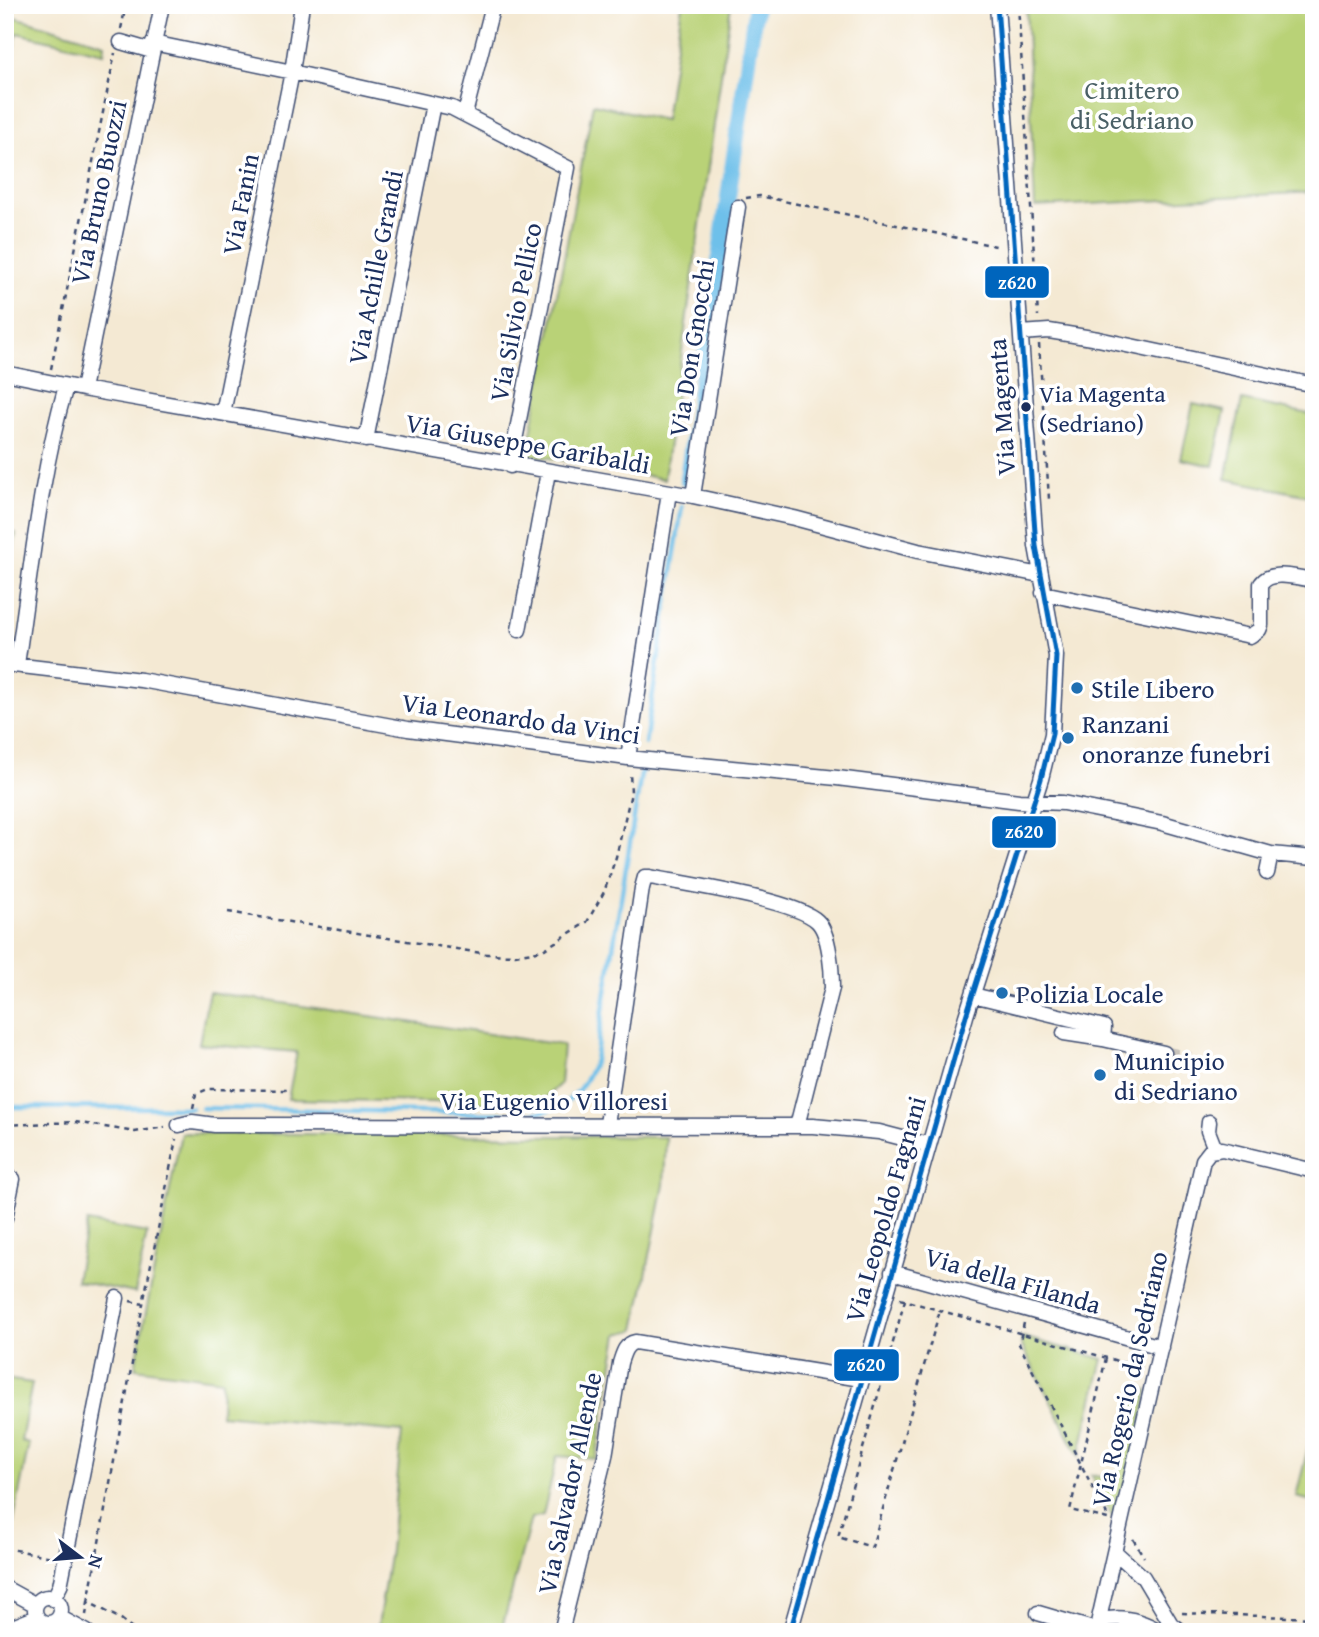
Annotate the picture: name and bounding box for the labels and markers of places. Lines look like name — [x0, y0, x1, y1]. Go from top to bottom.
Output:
place label: Via Magenta (Sedriano) — [1039, 376, 1166, 441]
marker: Via Magenta (Sedriano) — [1019, 400, 1033, 414]
place label: Stile Libero — [1091, 669, 1215, 708]
marker: Stile Libero — [1069, 680, 1085, 696]
place label: Ranzani onoranze funebri — [1082, 704, 1270, 773]
marker: Ranzani onoranze funebri — [1060, 730, 1076, 746]
place label: Polizia Locale — [1016, 974, 1164, 1013]
marker: Polizia Locale — [994, 985, 1010, 1001]
place label: Municipio di Sedriano — [1114, 1041, 1238, 1110]
marker: Municipio di Sedriano — [1092, 1067, 1108, 1083]

